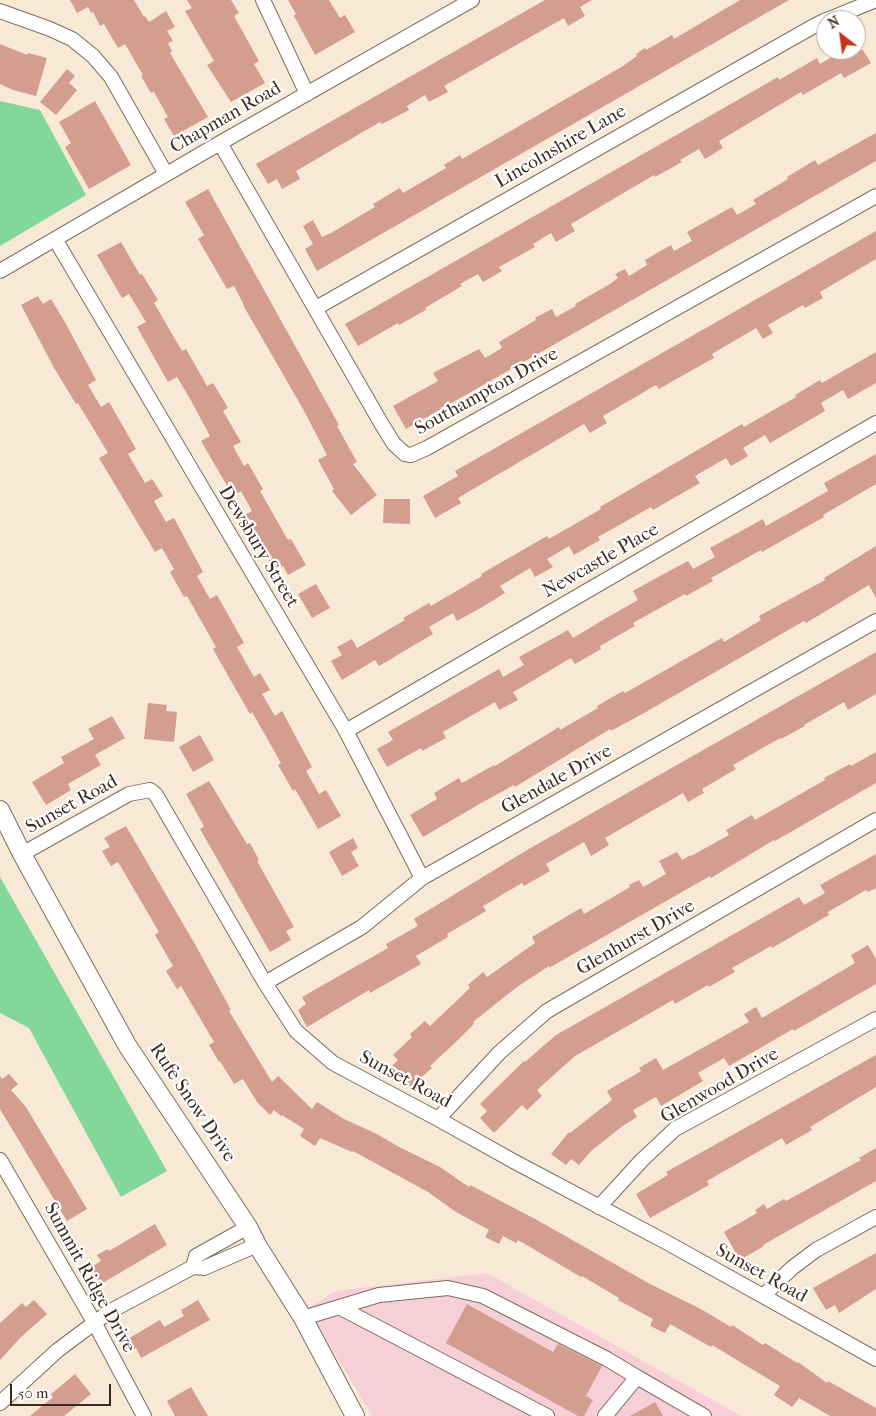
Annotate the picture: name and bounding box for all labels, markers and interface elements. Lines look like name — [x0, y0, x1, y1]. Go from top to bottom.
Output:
north arrow — [816, 10, 866, 60]
text: N — [825, 12, 843, 32]
street label: Chapman Road — [166, 77, 286, 159]
street label: Lincolnshire Lane — [491, 100, 631, 194]
street label: Southampton Drive — [411, 343, 563, 441]
street label: Dewsbury Street — [213, 482, 303, 612]
street label: Newcastle Place — [539, 519, 663, 603]
street label: Glendale Drive — [498, 740, 616, 820]
street label: Sunset Road — [22, 771, 122, 839]
street label: Glenhurst Drive — [573, 895, 699, 981]
street label: Rufe Snow Drive — [144, 1039, 240, 1167]
street label: Glenwood Drive — [657, 1043, 783, 1129]
street label: Sunset Road — [355, 1046, 455, 1114]
street label: Summit Ridge Drive — [38, 1199, 140, 1357]
street label: Sunset Road — [711, 1240, 811, 1308]
scale bar — [12, 1374, 114, 1406]
text: 50 m — [18, 1384, 48, 1402]

